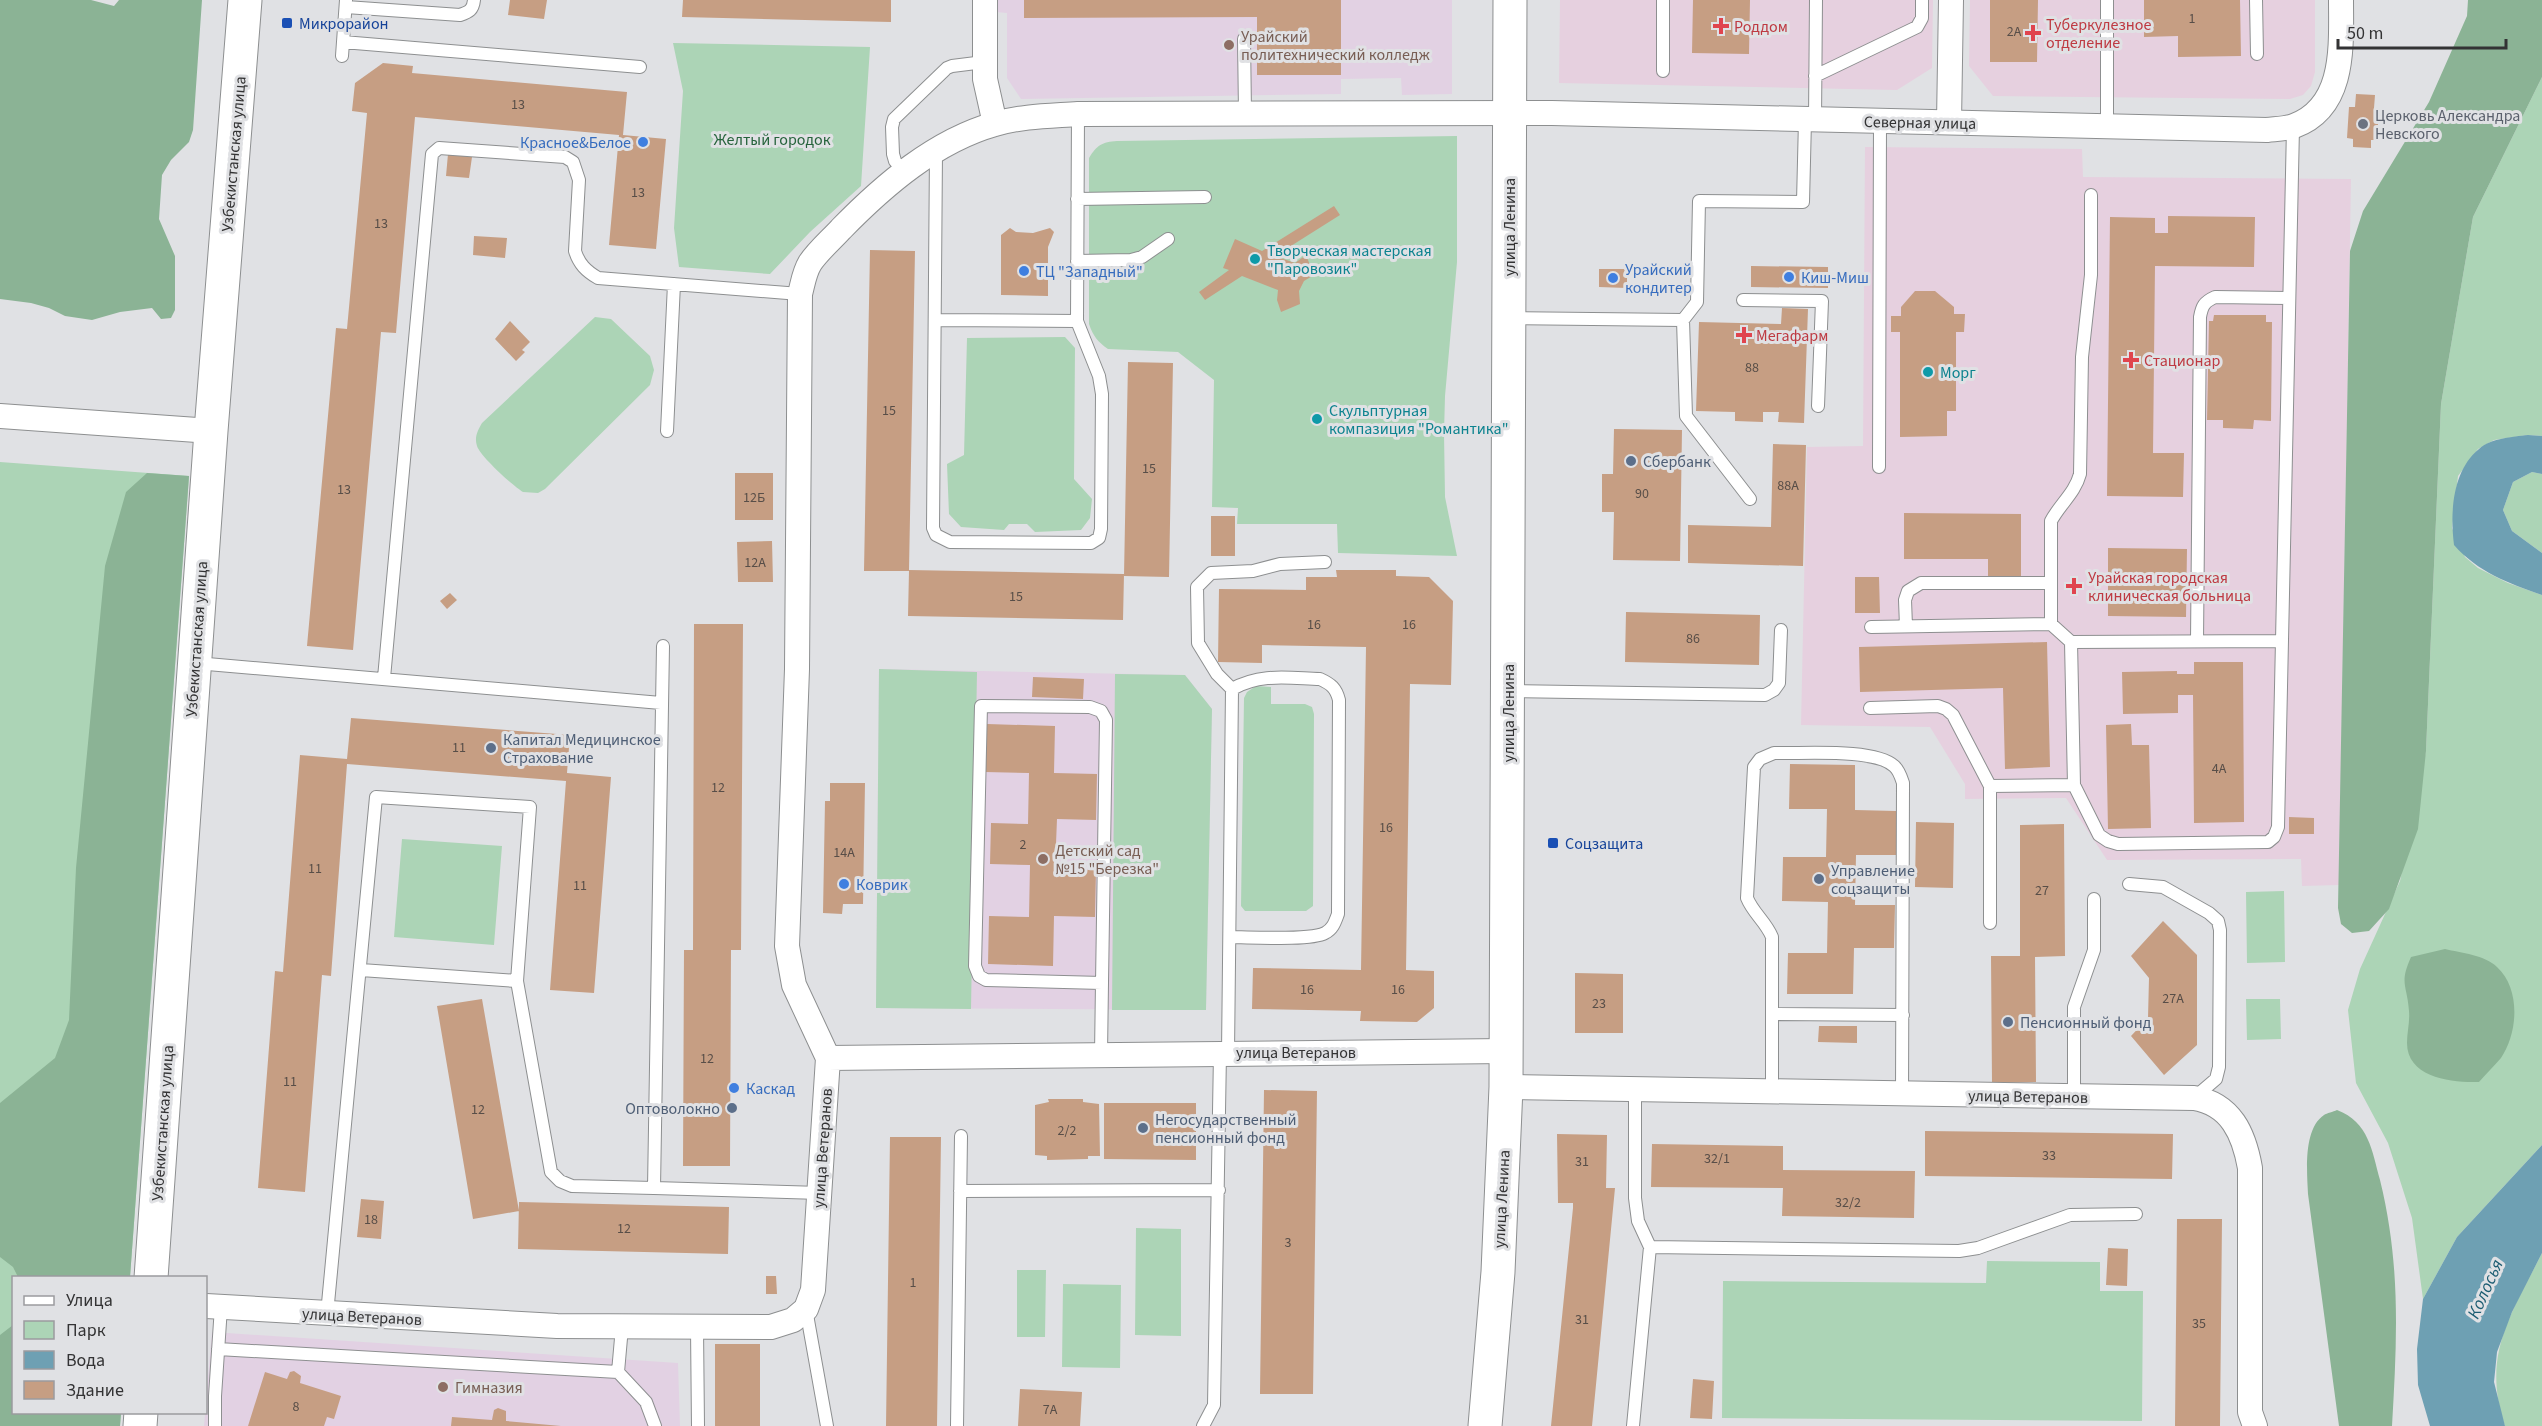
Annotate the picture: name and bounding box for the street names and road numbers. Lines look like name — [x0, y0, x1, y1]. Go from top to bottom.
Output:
street label: Узбекистанская улица — [216, 75, 252, 233]
street label: Северная улица — [1864, 111, 1976, 135]
street label: улица Ленина — [1499, 178, 1521, 276]
street label: Узбекистанская улица — [181, 560, 213, 718]
street label: улица Ленина — [1498, 664, 1520, 762]
street label: улица Ветеранов — [1236, 1042, 1356, 1064]
street label: Узбекистанская улица — [147, 1044, 179, 1202]
street label: улица Ветеранов — [1968, 1085, 2088, 1109]
street label: улица Ветеранов — [808, 1087, 838, 1209]
street label: улица Ленина — [1488, 1149, 1516, 1249]
street label: улица Ветеранов — [301, 1303, 422, 1331]

